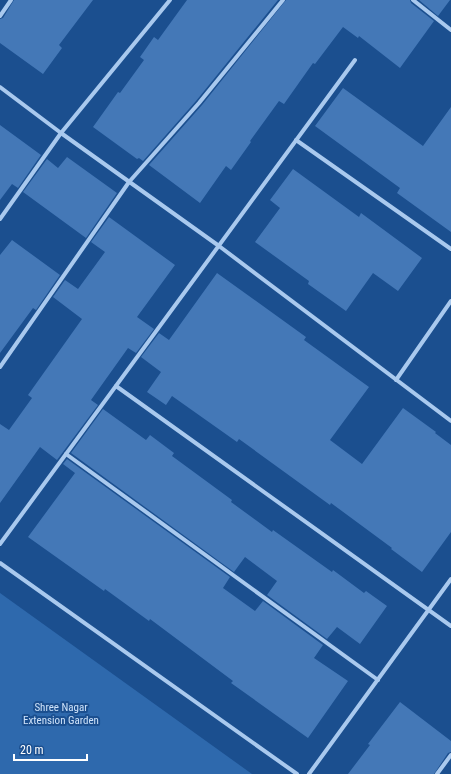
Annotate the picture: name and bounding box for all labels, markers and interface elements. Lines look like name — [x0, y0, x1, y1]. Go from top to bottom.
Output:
park label: Shree Nagar Extension Garden — [23, 701, 99, 727]
scale bar — [14, 736, 87, 762]
text: 20 m — [20, 743, 44, 757]

